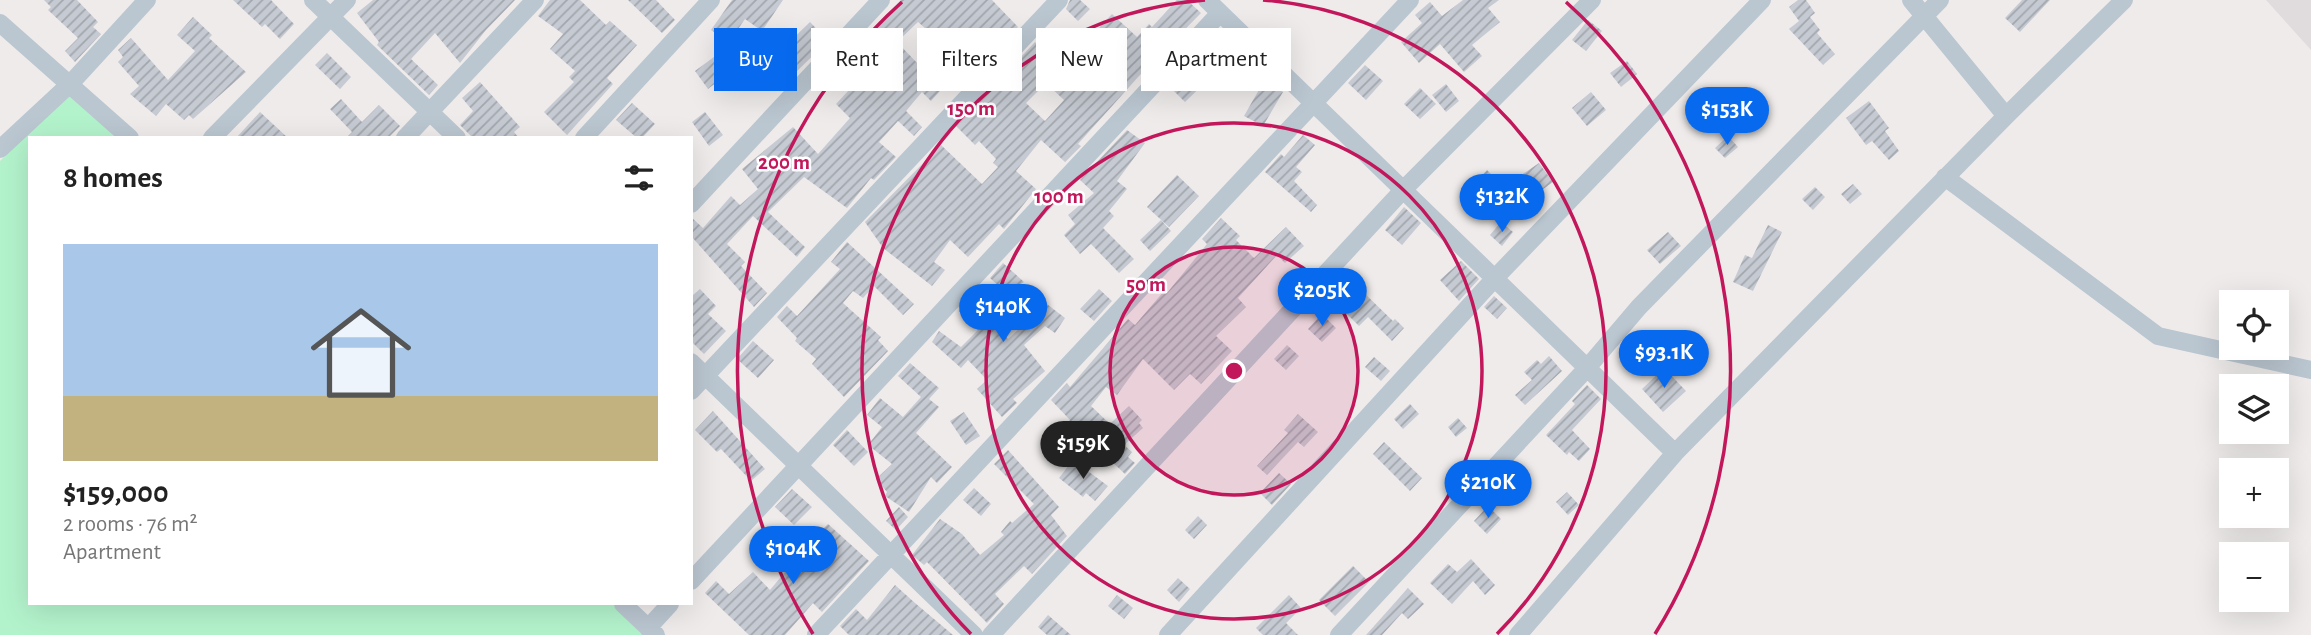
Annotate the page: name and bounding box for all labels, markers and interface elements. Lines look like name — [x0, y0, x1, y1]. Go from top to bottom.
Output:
chip: Buy — [714, 28, 797, 91]
chip: Rent — [811, 28, 903, 91]
chip: Filters — [917, 28, 1022, 91]
chip: New — [1036, 28, 1127, 91]
chip: Apartment — [1141, 28, 1291, 91]
pin: $153K — [1678, 88, 1776, 147]
text: 150 m — [947, 98, 995, 119]
text: $153K — [1701, 98, 1753, 121]
text: 200 m — [758, 152, 810, 173]
icon: filters — [620, 159, 658, 197]
text: 8 homes — [63, 163, 163, 193]
pin: $132K — [1453, 174, 1551, 234]
text: $132K — [1476, 185, 1528, 208]
text: 100 m — [1034, 186, 1084, 207]
pin: $205K — [1273, 268, 1371, 328]
text: 50 m — [1126, 274, 1166, 295]
text: $205K — [1294, 279, 1350, 302]
pin: $140K — [954, 284, 1052, 344]
icon: home — [298, 290, 424, 416]
map controls — [2219, 290, 2289, 612]
button: locate — [2219, 290, 2289, 360]
text: $140K — [975, 295, 1031, 318]
pin: $93.1K — [1607, 330, 1721, 390]
text: $93.1K — [1635, 341, 1693, 364]
centre of rings — [1222, 359, 1246, 383]
button: layers — [2219, 374, 2289, 444]
pin: $159K — [1034, 421, 1132, 481]
text: $159K — [1056, 432, 1110, 455]
button: + — [2219, 458, 2289, 528]
pin: $210K — [1439, 461, 1537, 520]
text: $210K — [1461, 471, 1515, 494]
text: $159,000 — [63, 478, 169, 508]
text: 2 rooms · 76 m² — [63, 513, 197, 536]
pin: $104K — [744, 526, 842, 586]
text: $104K — [765, 537, 821, 560]
text: Apartment — [63, 541, 161, 564]
button: − — [2219, 542, 2289, 612]

